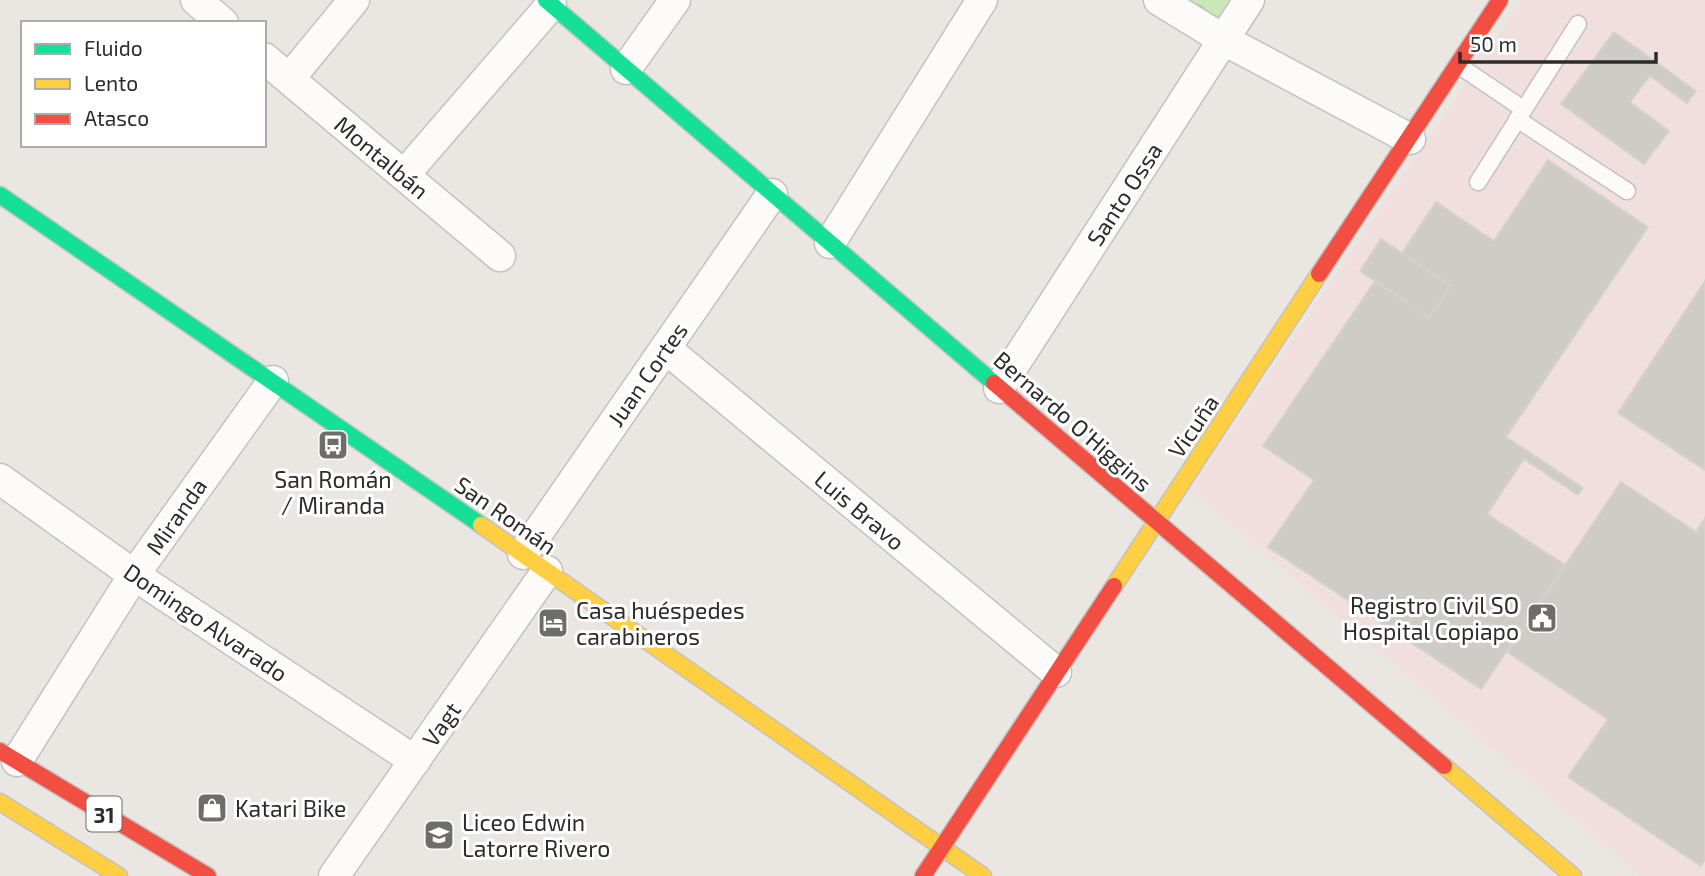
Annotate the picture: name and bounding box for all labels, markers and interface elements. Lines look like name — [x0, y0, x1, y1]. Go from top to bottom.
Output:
legend — [21, 21, 266, 147]
scale bar — [1460, 21, 1656, 65]
text: 50 m — [1470, 31, 1517, 56]
text: Fluido — [84, 35, 143, 60]
text: Lento — [84, 70, 138, 95]
text: Atasco — [84, 105, 149, 130]
street label: Montalbán — [329, 110, 435, 204]
street label: Santo Ossa — [1080, 137, 1168, 251]
street label: Juan Cortes — [601, 317, 693, 431]
street label: Bernardo O'Higgins — [988, 345, 1158, 497]
street label: Vicuña — [1162, 389, 1224, 463]
bus stop icon: San Román / Miranda — [316, 428, 350, 462]
street label: Luis Bravo — [809, 464, 911, 556]
place label: San Román / Miranda — [274, 465, 392, 519]
street label: San Román — [450, 470, 562, 560]
street label: Miranda — [140, 472, 212, 560]
street label: Domingo Alvarado — [119, 557, 293, 687]
place label: Registro Civil SO Hospital Copiapo — [1343, 591, 1519, 645]
place label: Casa huéspedes carabineros — [576, 596, 745, 650]
public building icon: Registro Civil SO Hospital Copiapo — [1525, 601, 1559, 635]
hotel icon: Casa huéspedes carabineros — [536, 606, 570, 640]
street label: Vagt — [416, 696, 466, 752]
shop icon: Katari Bike — [195, 791, 229, 825]
place label: Katari Bike — [235, 794, 346, 822]
road number: 31 — [86, 796, 122, 832]
place label: Liceo Edwin Latorre Rivero — [462, 808, 610, 862]
school or university icon: Liceo Edwin Latorre Rivero — [422, 818, 456, 852]

